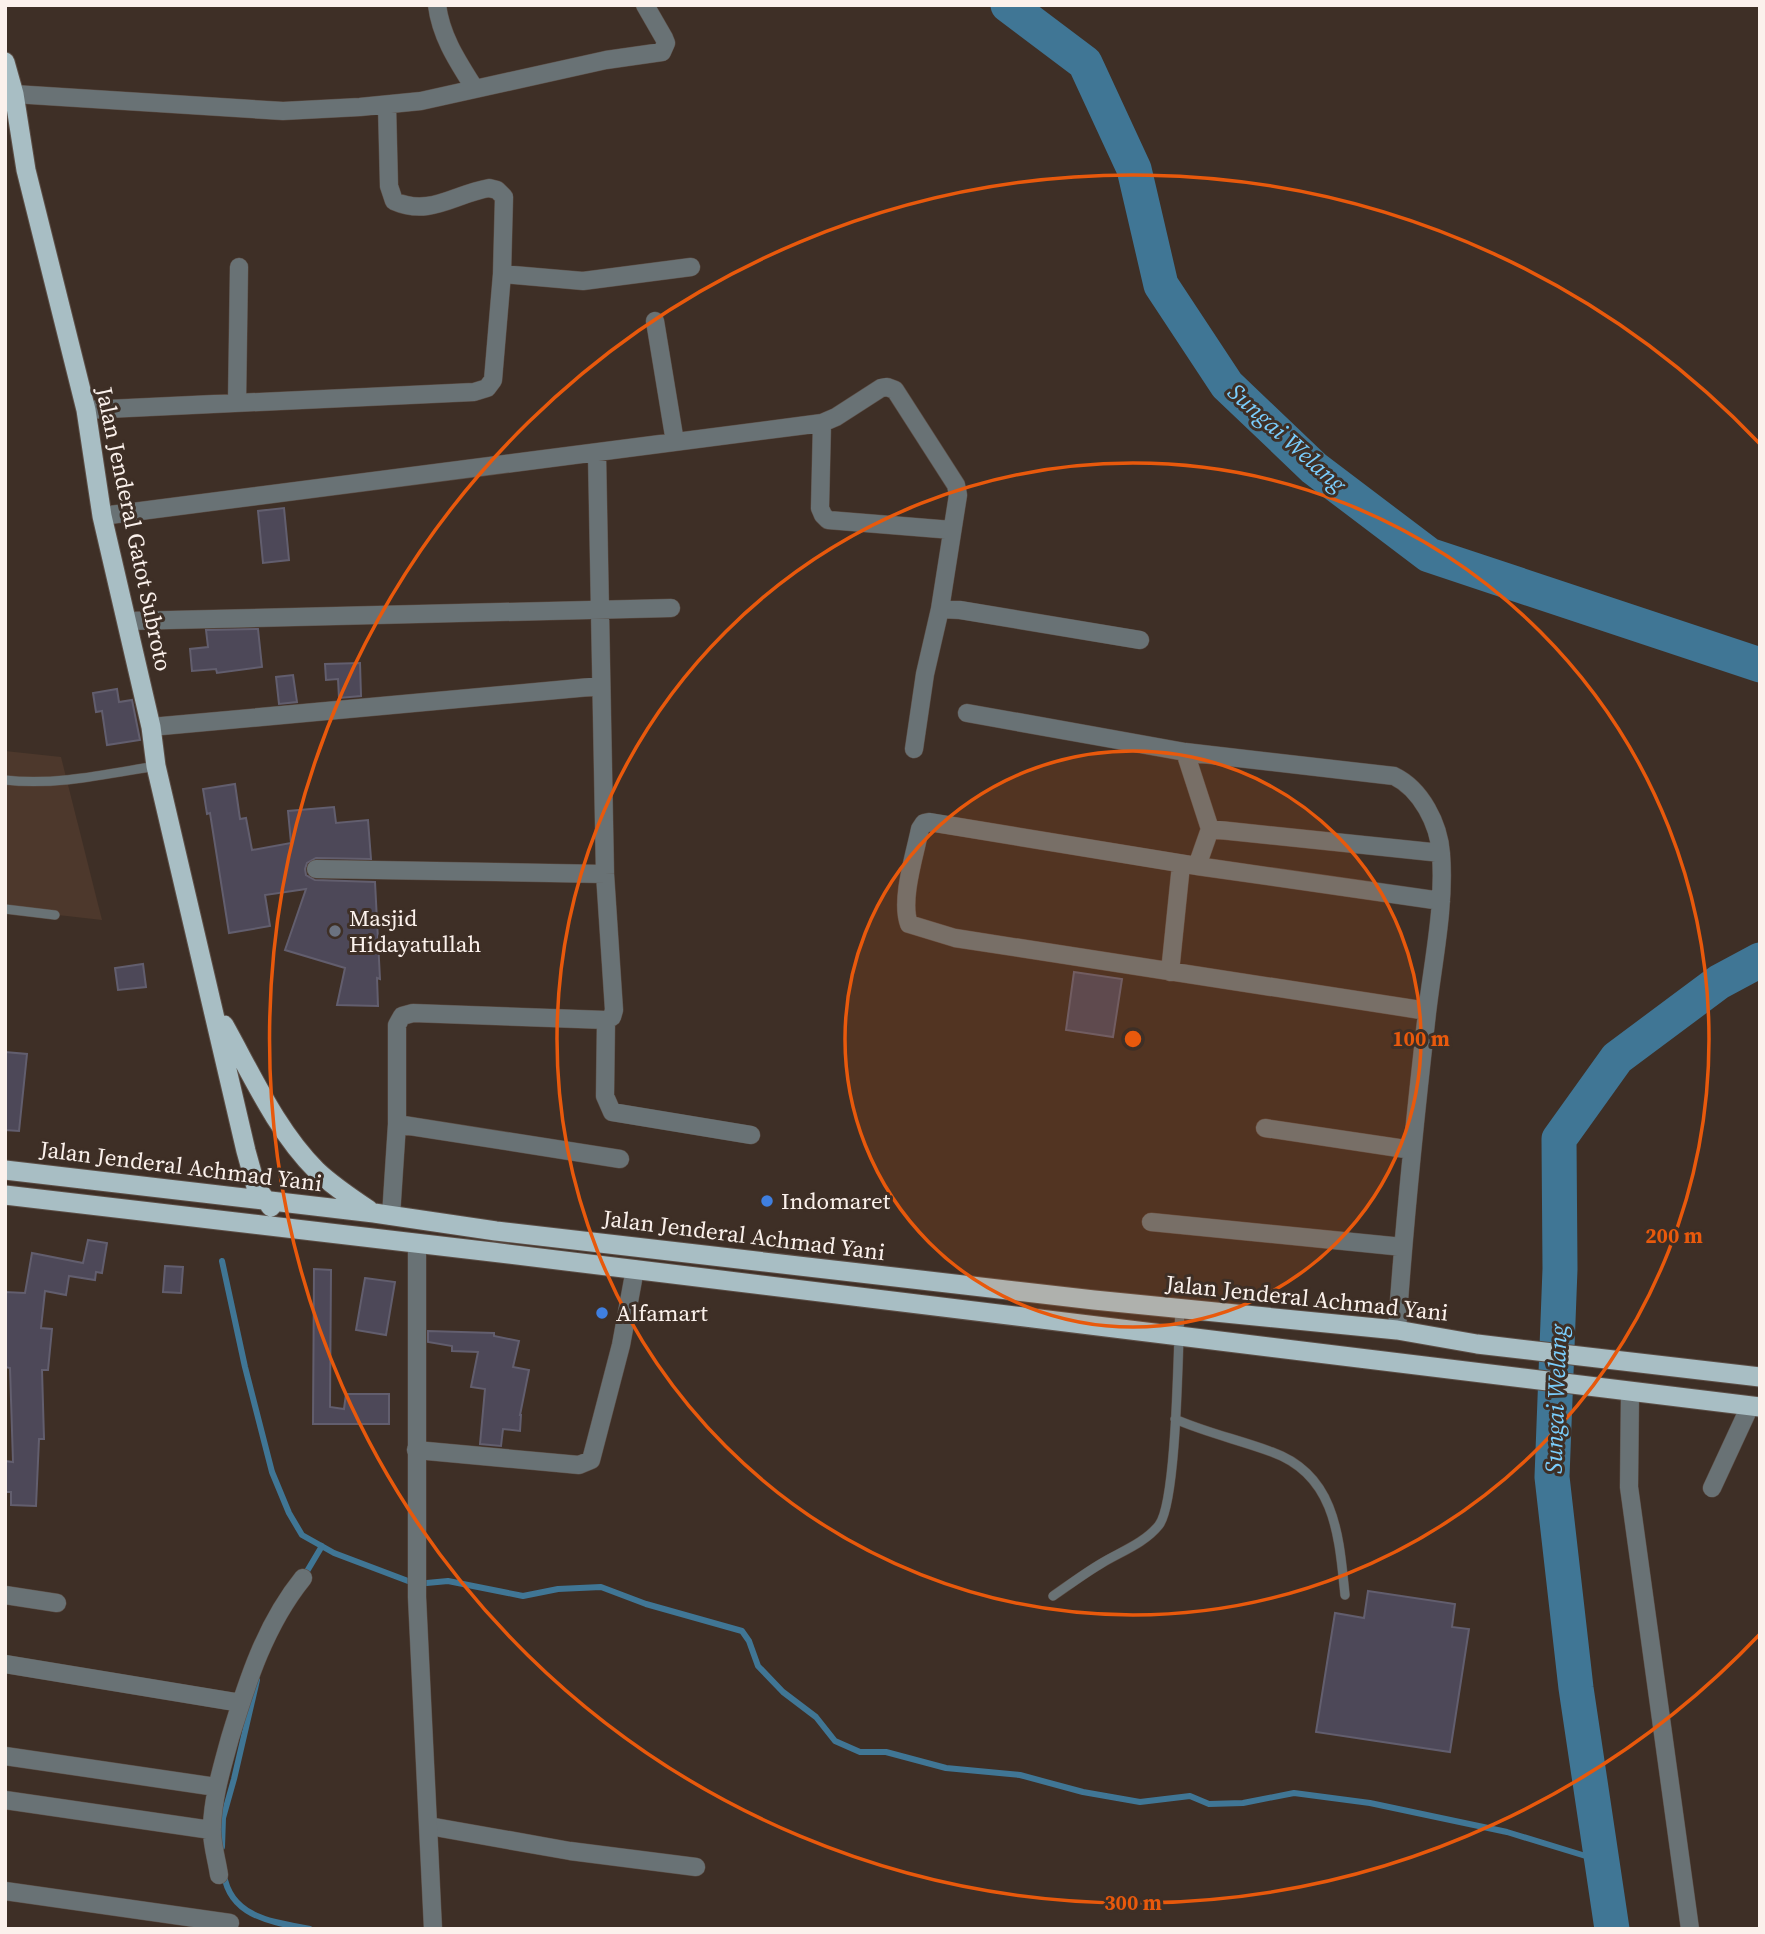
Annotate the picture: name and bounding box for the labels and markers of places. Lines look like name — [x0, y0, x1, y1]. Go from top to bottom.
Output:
place label: Masjid Hidayatullah — [349, 902, 481, 960]
marker: Masjid Hidayatullah — [327, 923, 343, 939]
centre of rings — [1121, 1027, 1145, 1051]
place label: Indomaret — [781, 1185, 891, 1217]
marker: Indomaret — [759, 1193, 775, 1209]
place label: Alfamart — [616, 1297, 708, 1329]
marker: Alfamart — [594, 1305, 610, 1321]

